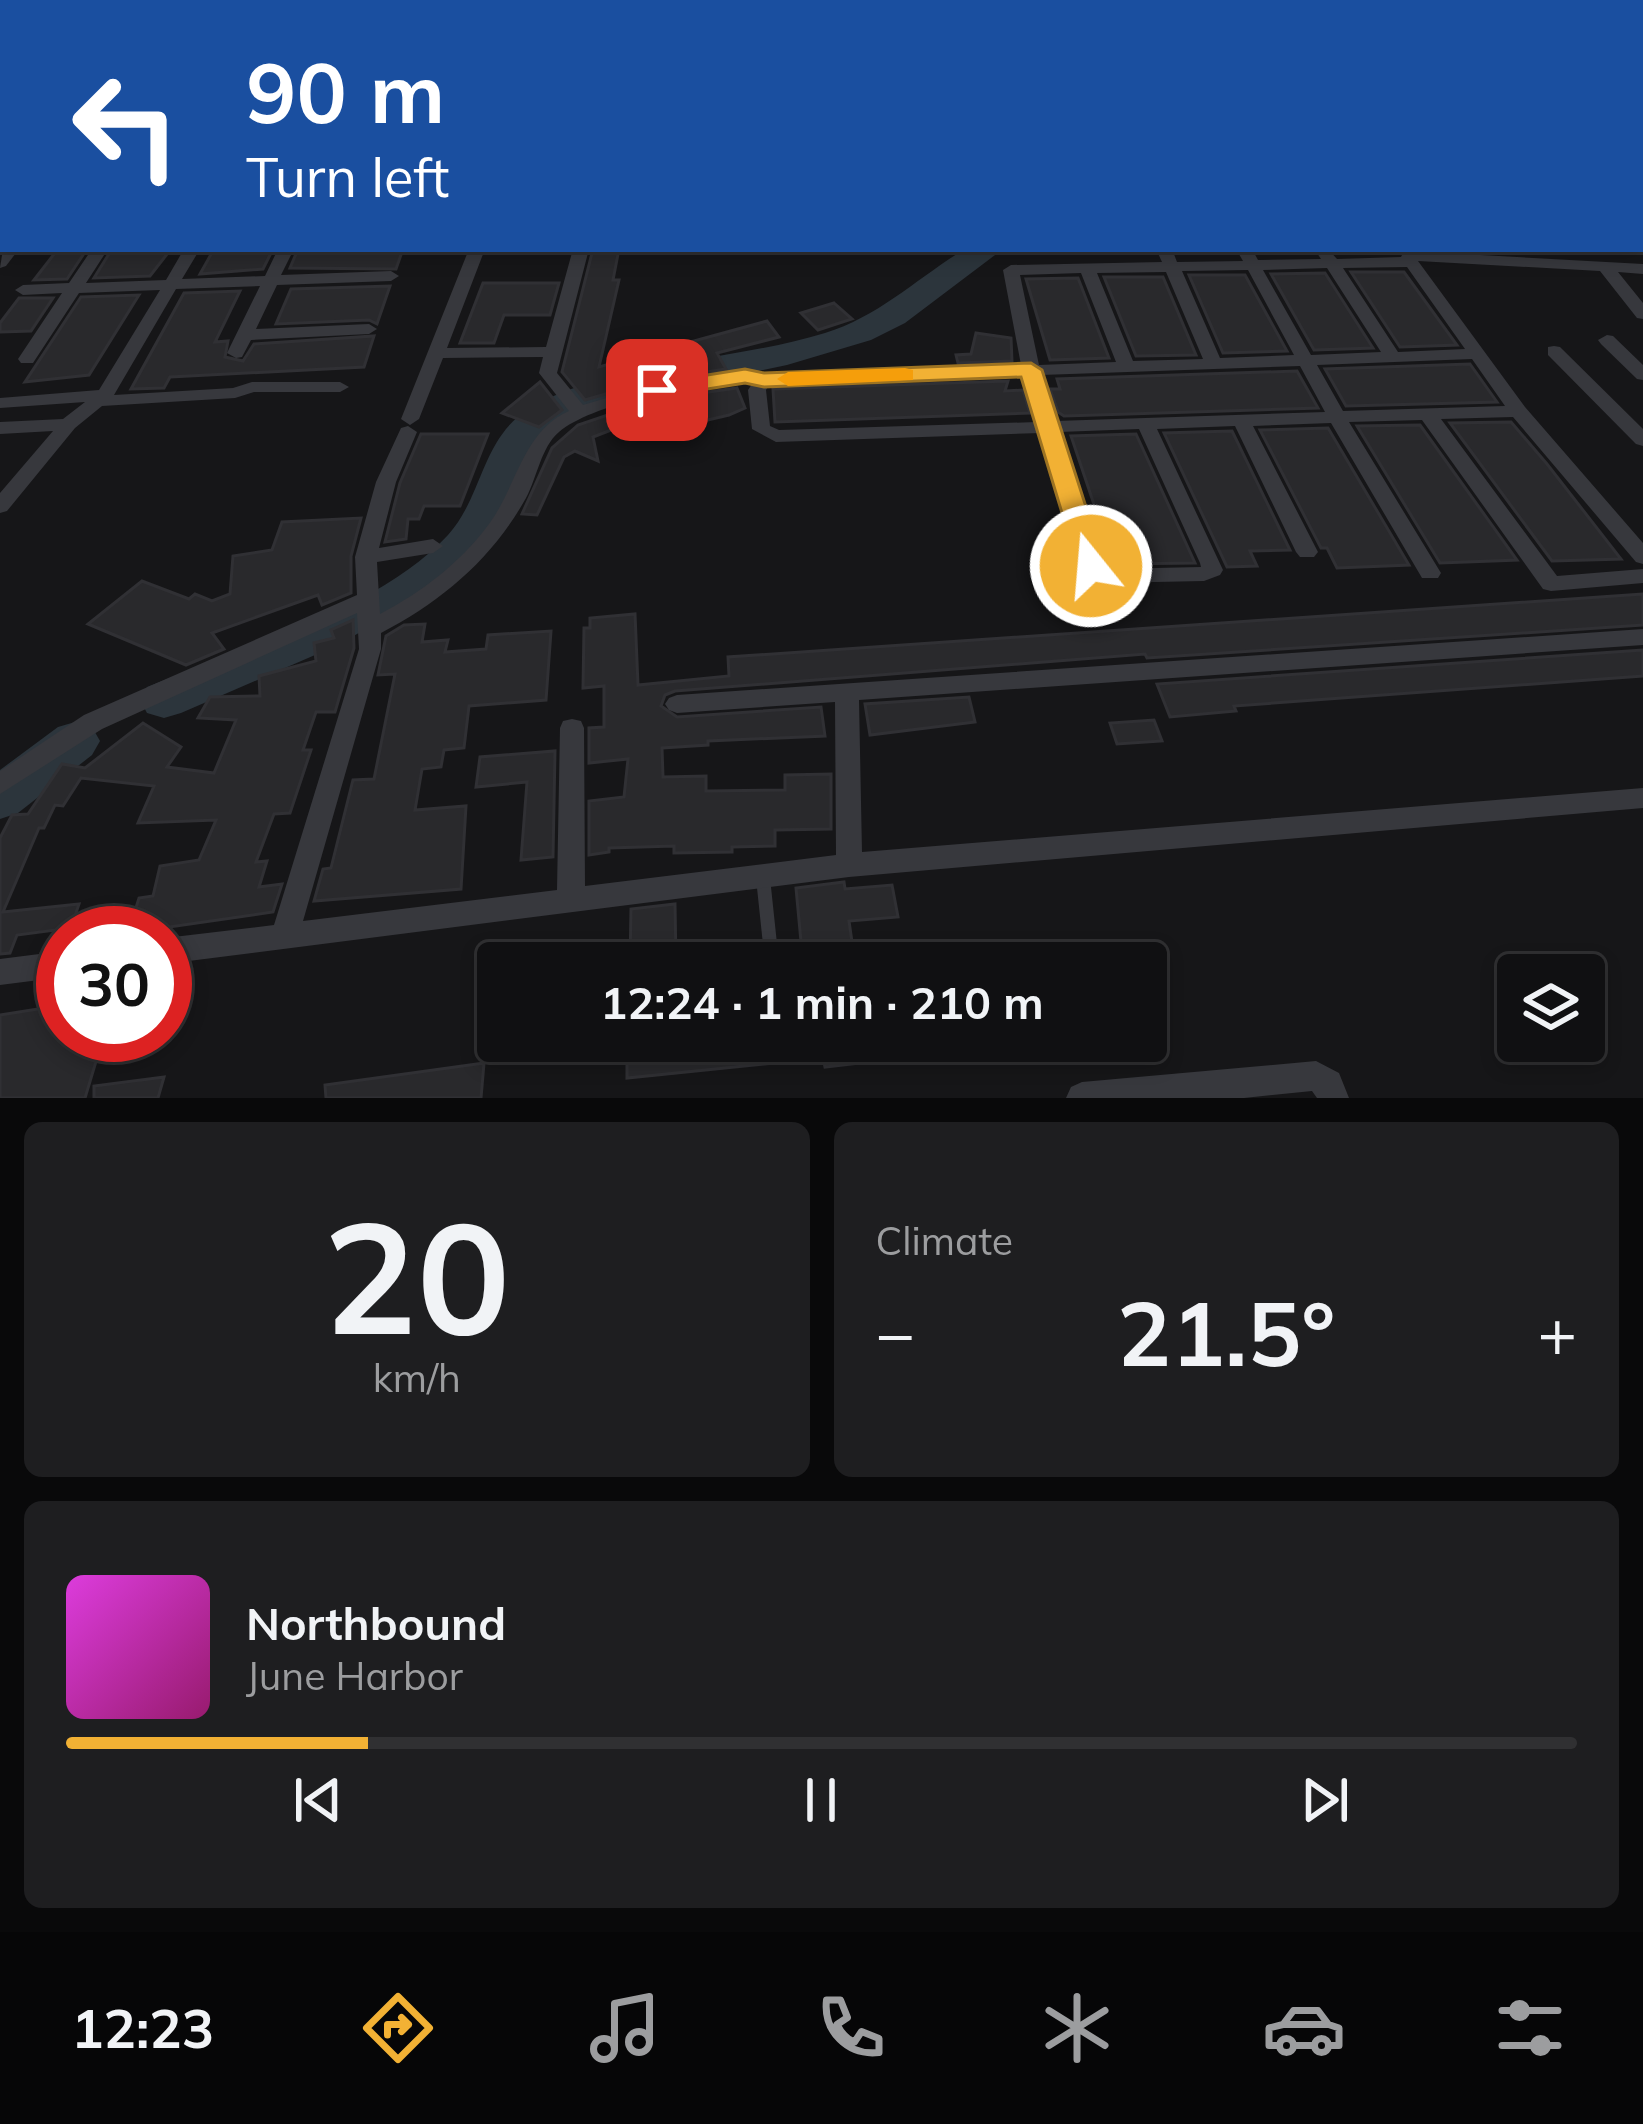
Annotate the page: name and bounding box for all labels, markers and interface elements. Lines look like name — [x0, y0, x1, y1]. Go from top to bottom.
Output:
text: 90 m — [246, 39, 445, 144]
icon: left — [48, 48, 204, 204]
text: Turn left — [246, 143, 449, 211]
pin — [606, 339, 708, 441]
icon: arrive — [624, 357, 690, 423]
position arrow — [1028, 503, 1154, 629]
speed limit sign: 30 — [36, 906, 192, 1062]
map controls — [1497, 954, 1605, 1062]
button: layers — [1497, 954, 1605, 1062]
text: 12:24 · 1 min · 210 m — [600, 974, 1044, 1030]
text: 20 — [323, 1177, 510, 1373]
text: Climate — [876, 1216, 1013, 1265]
text: 21.5° — [1117, 1276, 1335, 1389]
text: − — [876, 1291, 915, 1374]
text: + — [1537, 1291, 1577, 1374]
text: km/h — [373, 1353, 461, 1402]
text: Northbound — [246, 1595, 506, 1651]
text: June Harbor — [246, 1651, 463, 1700]
icon: previous — [285, 1767, 351, 1833]
icon: pause — [788, 1767, 854, 1833]
icon: next — [1292, 1767, 1358, 1833]
icon: directions — [356, 1986, 440, 2070]
icon: music — [583, 1986, 667, 2070]
icon: phone — [809, 1986, 893, 2070]
icon: climate — [1035, 1986, 1119, 2070]
icon: car — [1262, 1986, 1346, 2070]
icon: filters — [1488, 1986, 1572, 2070]
text: 12:23 — [71, 1994, 214, 2062]

